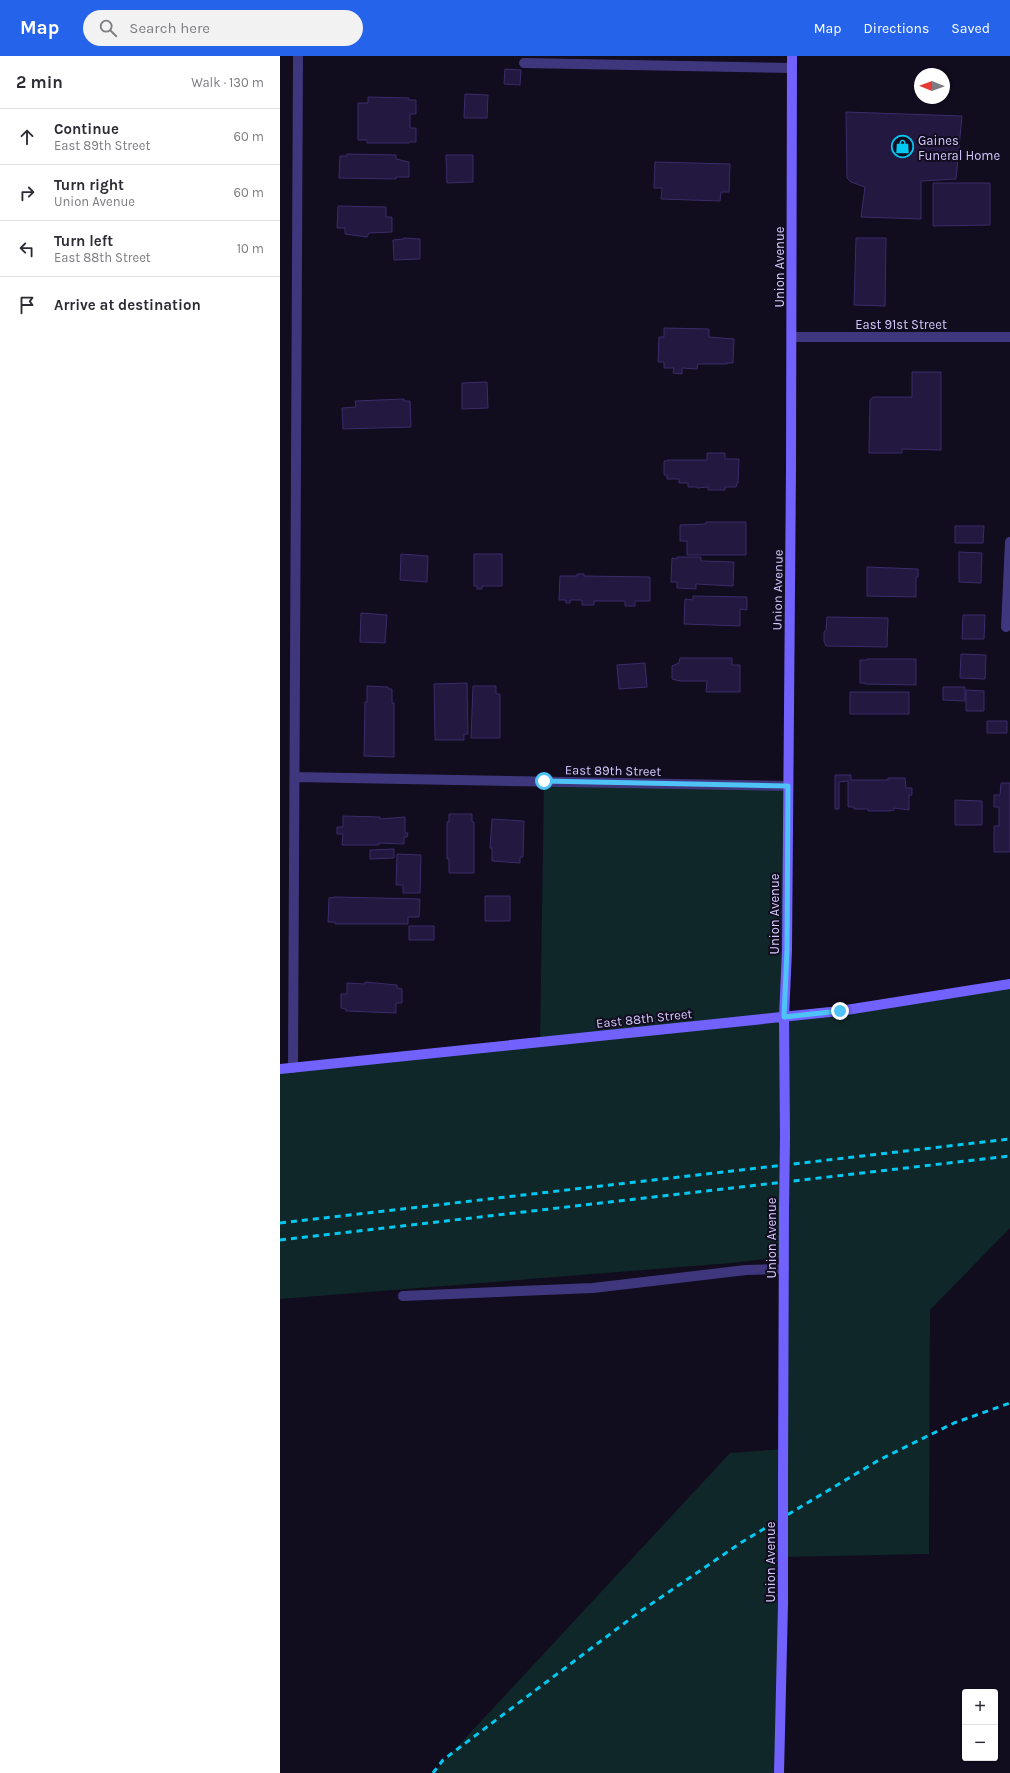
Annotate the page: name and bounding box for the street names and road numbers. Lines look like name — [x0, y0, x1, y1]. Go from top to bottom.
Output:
street label: Union Avenue — [772, 226, 787, 308]
street label: East 91st Street — [855, 317, 947, 332]
street label: Union Avenue — [769, 549, 786, 631]
street label: East 89th Street — [565, 762, 661, 779]
street label: Union Avenue — [767, 873, 782, 955]
street label: East 88th Street — [595, 1006, 693, 1031]
street label: Union Avenue — [764, 1197, 779, 1279]
street label: Union Avenue — [763, 1521, 778, 1603]

